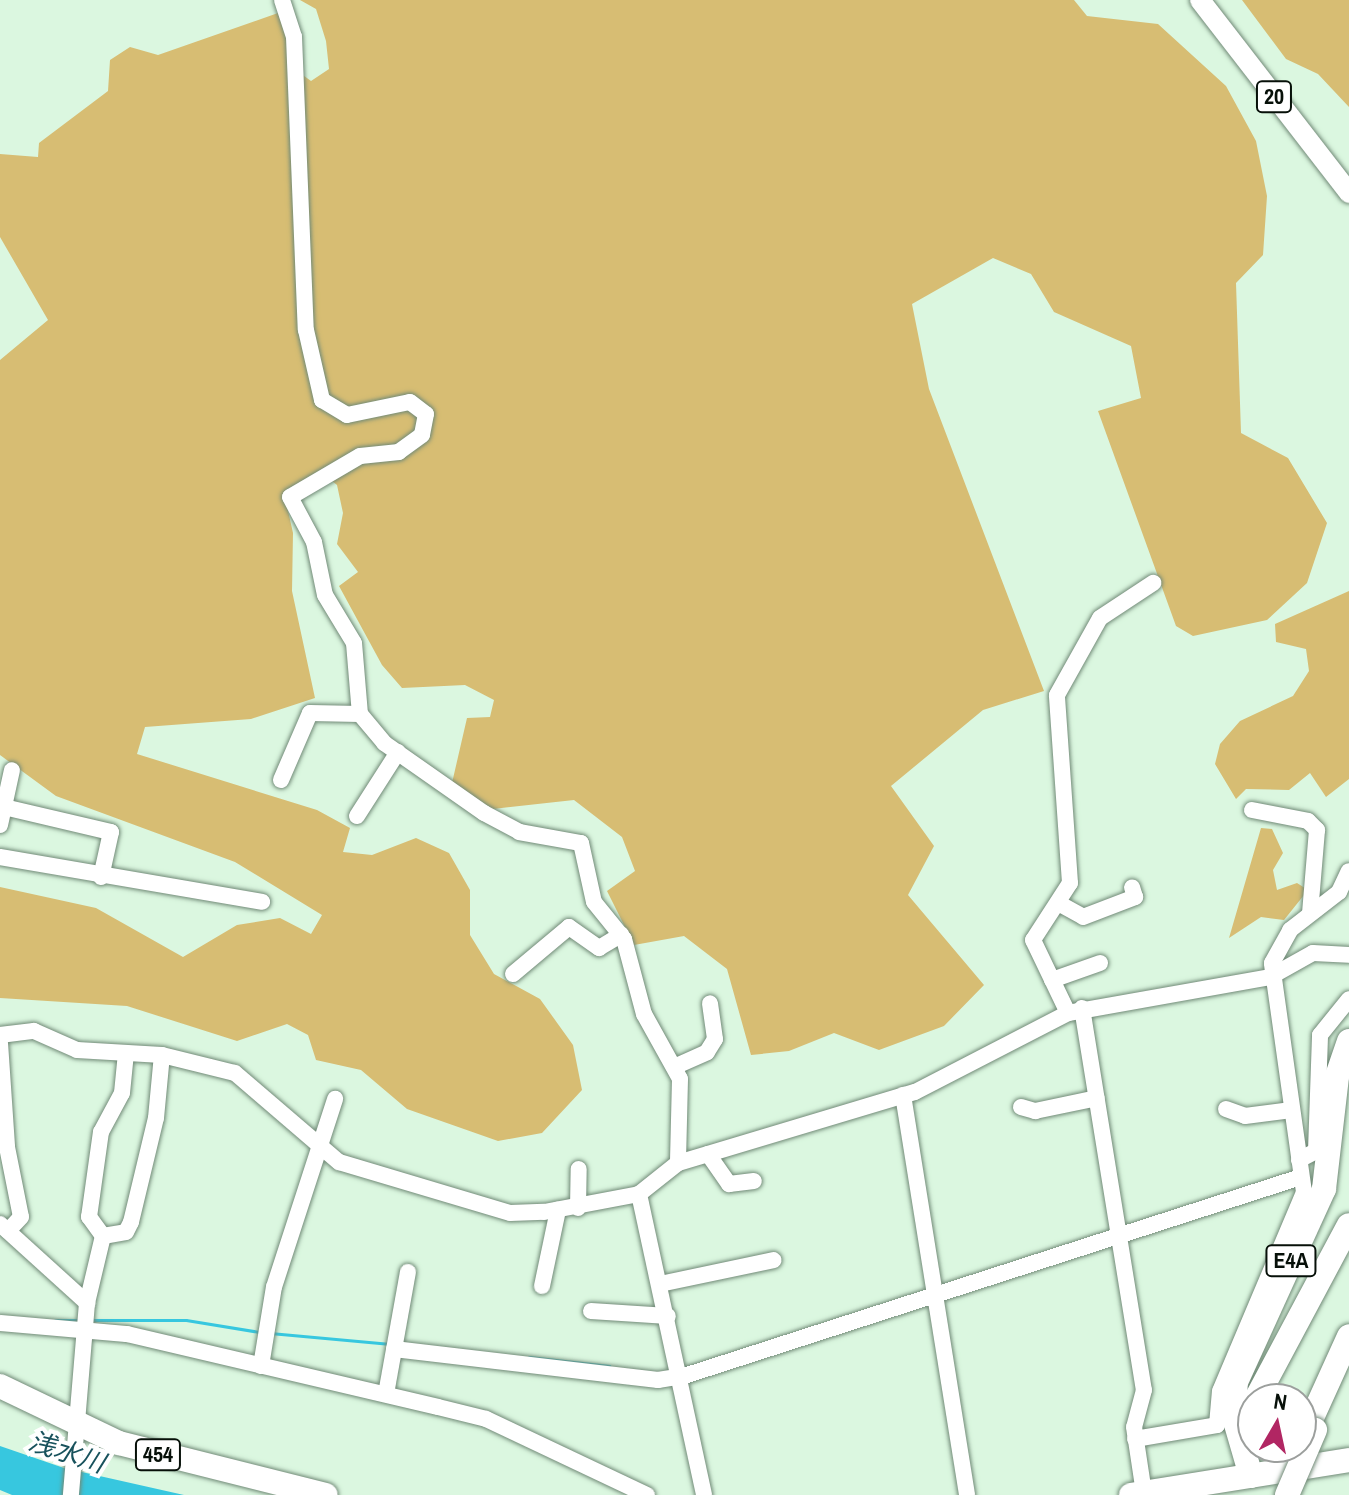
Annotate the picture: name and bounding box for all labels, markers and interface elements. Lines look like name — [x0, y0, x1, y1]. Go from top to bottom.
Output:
road number: 20 — [1254, 79, 1294, 115]
road number: E4A — [1265, 1243, 1317, 1279]
north arrow — [1237, 1383, 1317, 1463]
text: N — [1272, 1385, 1289, 1417]
water label: 浅水川 — [25, 1425, 109, 1479]
road number: 454 — [134, 1437, 182, 1473]

